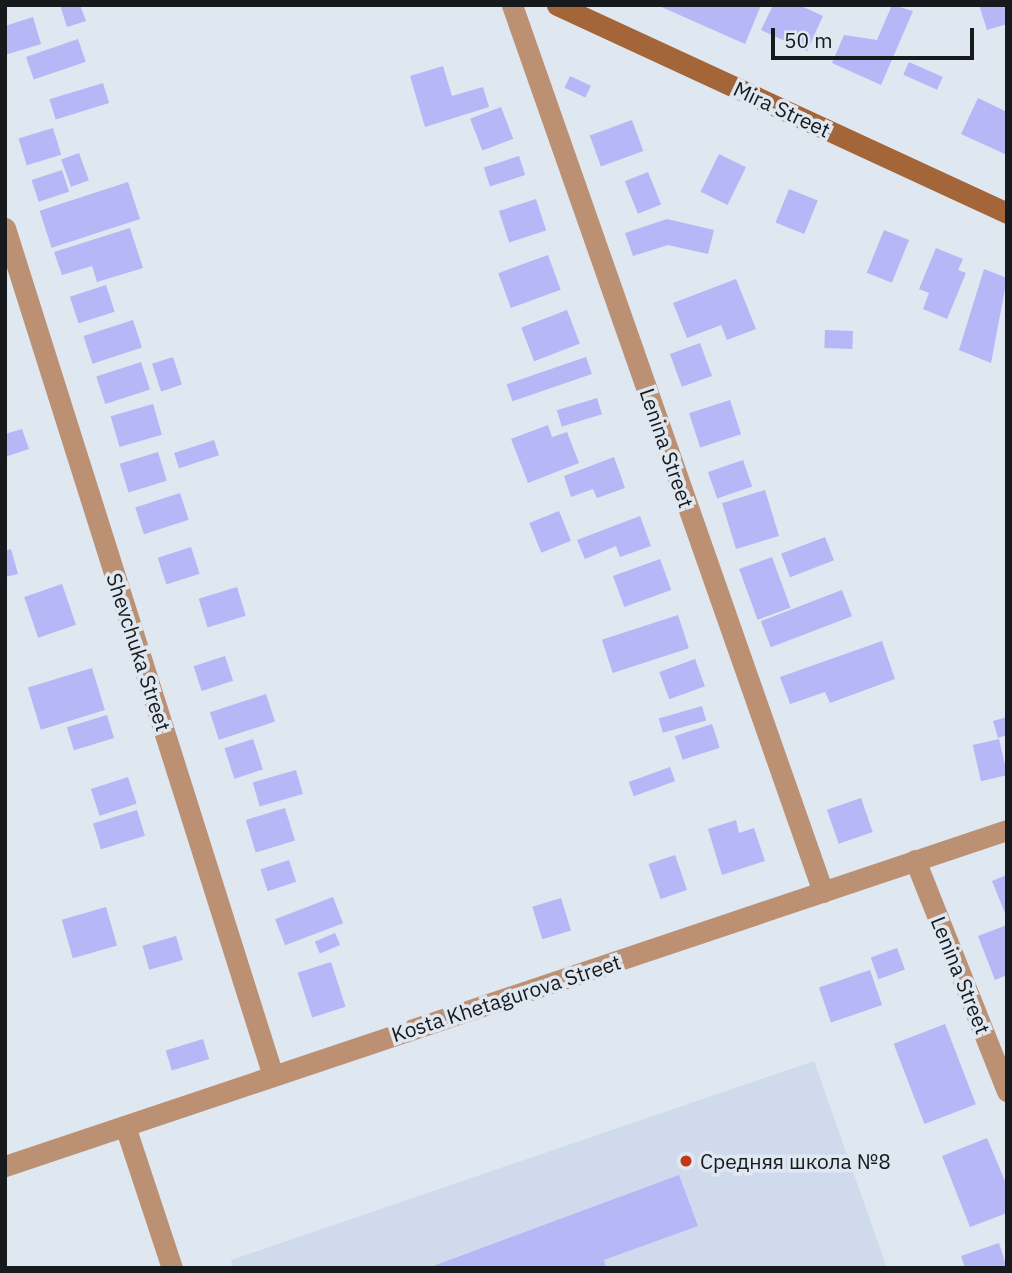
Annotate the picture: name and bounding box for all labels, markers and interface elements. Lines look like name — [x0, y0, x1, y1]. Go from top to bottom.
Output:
scale bar — [774, 14, 977, 58]
text: 50 m — [784, 26, 833, 54]
street label: Mira Street — [730, 76, 834, 142]
street label: Lenina Street — [635, 385, 699, 511]
street label: Shevchuka Street — [102, 570, 176, 734]
street label: Lenina Street — [926, 912, 996, 1038]
street label: Kosta Khetagurova Street — [388, 949, 624, 1047]
place label: Средняя школа №8 — [700, 1148, 891, 1174]
marker: Средняя школа №8 — [678, 1153, 694, 1169]

